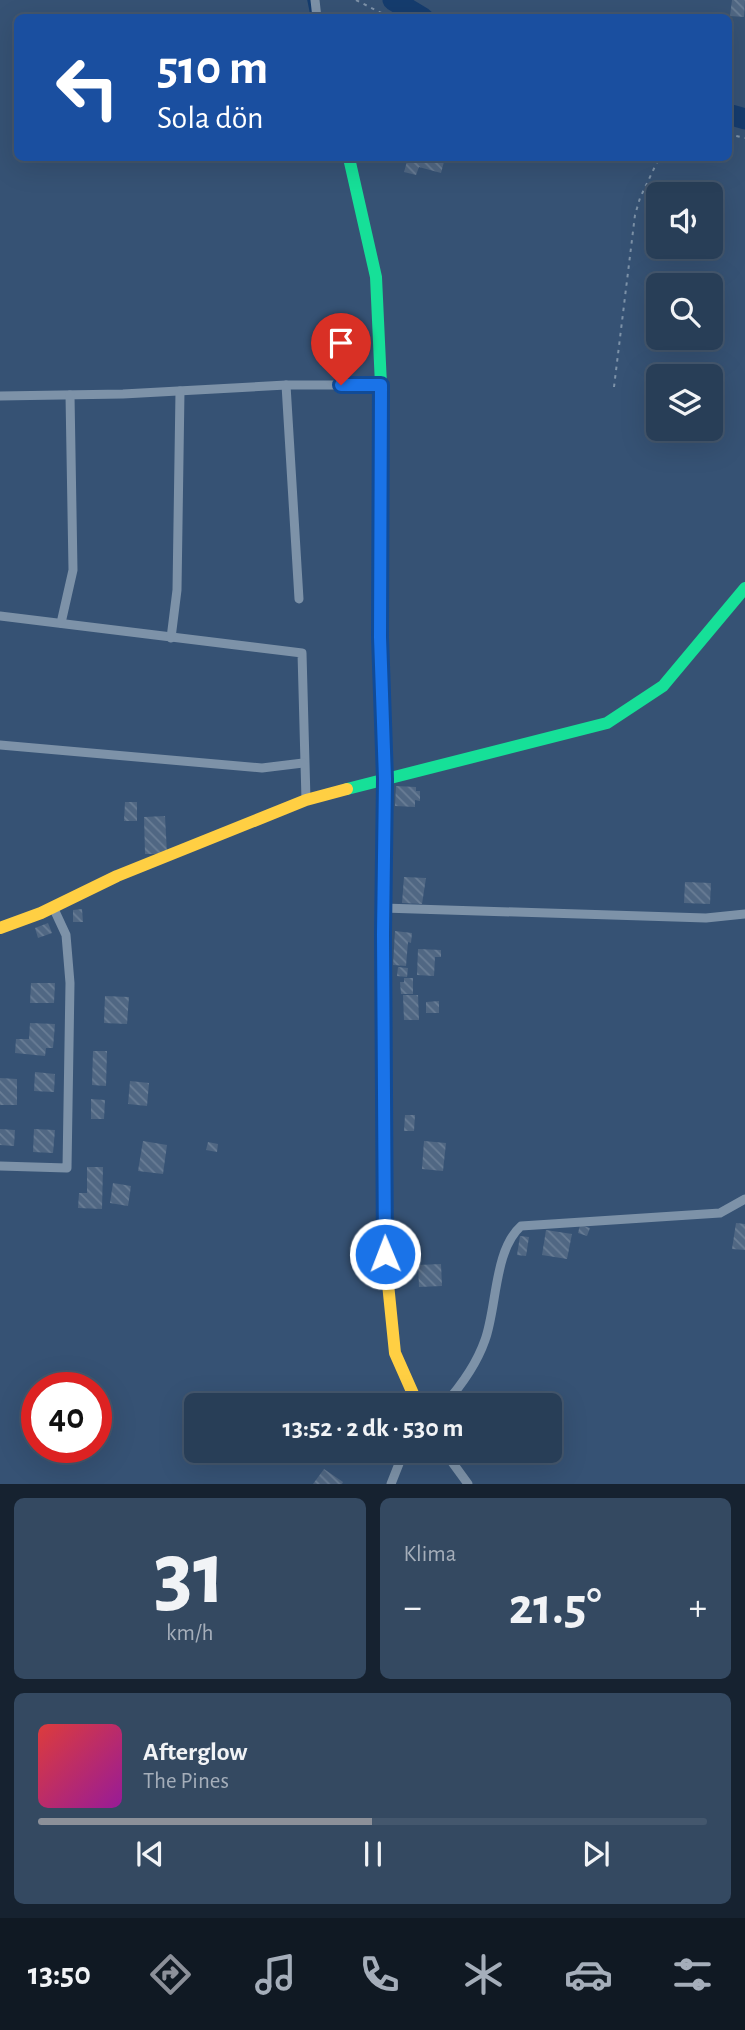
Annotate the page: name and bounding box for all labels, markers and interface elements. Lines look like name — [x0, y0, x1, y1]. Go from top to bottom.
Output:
icon: left — [42, 42, 133, 133]
text: 510 m — [157, 44, 268, 93]
text: Sola dön — [157, 102, 264, 134]
map controls — [646, 182, 723, 441]
button: sound — [646, 182, 723, 259]
button: search — [646, 273, 723, 350]
pin — [311, 313, 371, 385]
icon: arrive — [322, 324, 360, 362]
button: layers — [646, 364, 723, 441]
position arrow — [348, 1217, 422, 1291]
speed limit sign: 40 — [21, 1372, 112, 1463]
text: 13:52 · 2 dk · 530 m — [282, 1415, 464, 1441]
text: 31 — [154, 1529, 226, 1620]
text: Klima — [404, 1543, 456, 1566]
text: 21.5° — [509, 1581, 602, 1633]
text: − — [404, 1589, 422, 1627]
text: + — [689, 1589, 707, 1627]
text: km/h — [166, 1622, 213, 1645]
text: Afterglow — [143, 1739, 247, 1765]
text: The Pines — [143, 1770, 229, 1793]
icon: previous — [131, 1835, 169, 1873]
icon: pause — [354, 1835, 392, 1873]
icon: next — [577, 1835, 615, 1873]
icon: directions — [146, 1950, 195, 1999]
icon: music — [251, 1950, 300, 1999]
icon: phone — [355, 1950, 404, 1999]
icon: climate — [459, 1950, 508, 1999]
icon: car — [564, 1950, 613, 1999]
icon: filters — [668, 1950, 717, 1999]
text: 13:50 — [28, 1958, 91, 1990]

